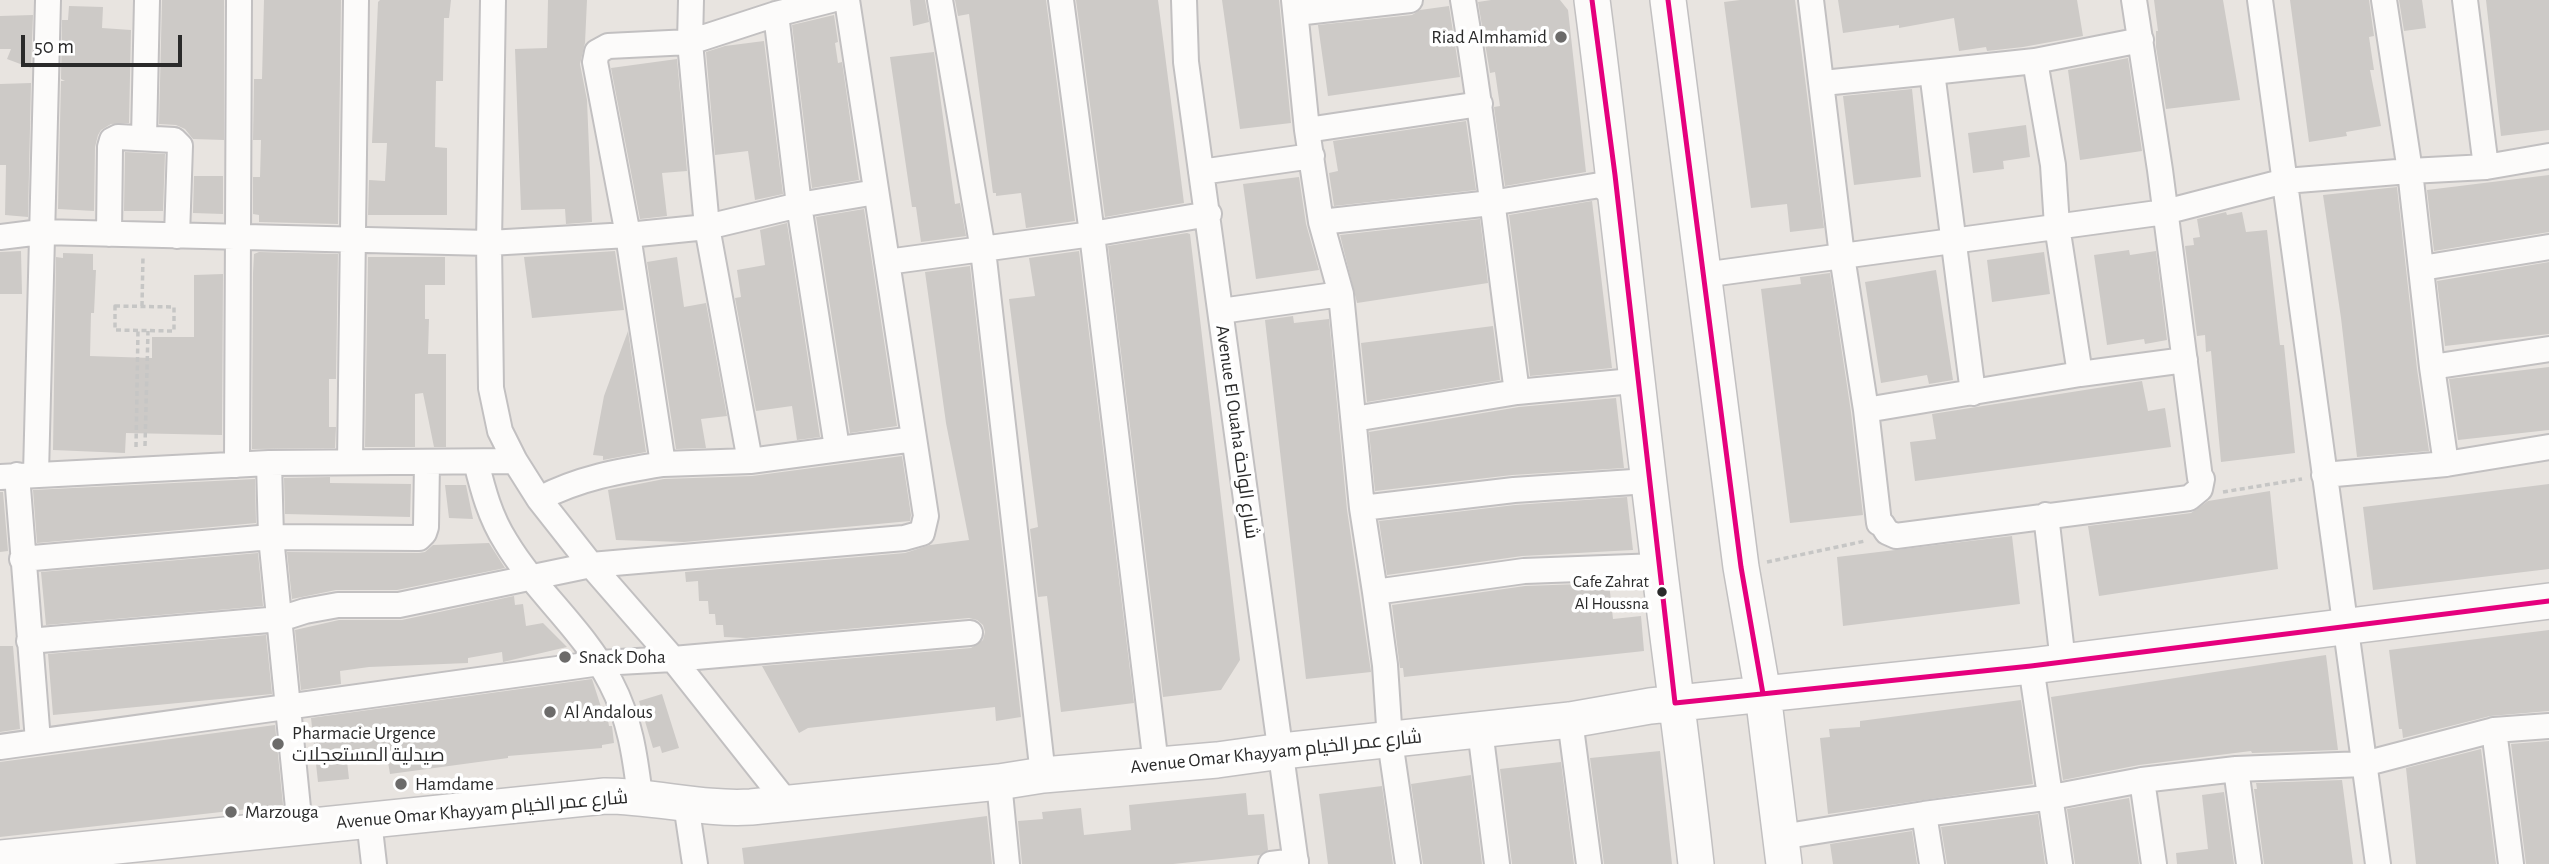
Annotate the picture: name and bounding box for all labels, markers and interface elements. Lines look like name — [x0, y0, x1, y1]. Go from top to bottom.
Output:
scale bar — [24, 21, 186, 65]
place label: Riad Almhamid — [1431, 26, 1547, 48]
marker: Riad Almhamid — [1553, 29, 1569, 45]
text: 50 m — [34, 36, 74, 57]
street label: Avenue El Ouaha شارع الواحة — [1211, 324, 1263, 540]
place label: Cafe Zahrat Al Houssna — [1573, 572, 1649, 612]
marker: Cafe Zahrat Al Houssna — [1655, 585, 1669, 599]
place label: Snack Doha — [579, 646, 666, 668]
marker: Snack Doha — [557, 649, 573, 665]
place label: Al Andalous — [564, 701, 653, 723]
marker: Al Andalous — [542, 704, 558, 720]
place label: Pharmacie Urgence صيدلية المستعجلات — [292, 722, 445, 766]
street label: Avenue Omar Khayyam شارع عمر الخيام — [1129, 725, 1423, 779]
marker: Pharmacie Urgence صيدلية المستعجلات — [270, 736, 286, 752]
place label: Hamdame — [415, 773, 494, 795]
marker: Hamdame — [393, 776, 409, 792]
street label: Avenue Omar Khayyam شارع عمر الخيام — [335, 786, 629, 834]
place label: Marzouga — [245, 801, 319, 823]
marker: Marzouga — [223, 804, 239, 820]

